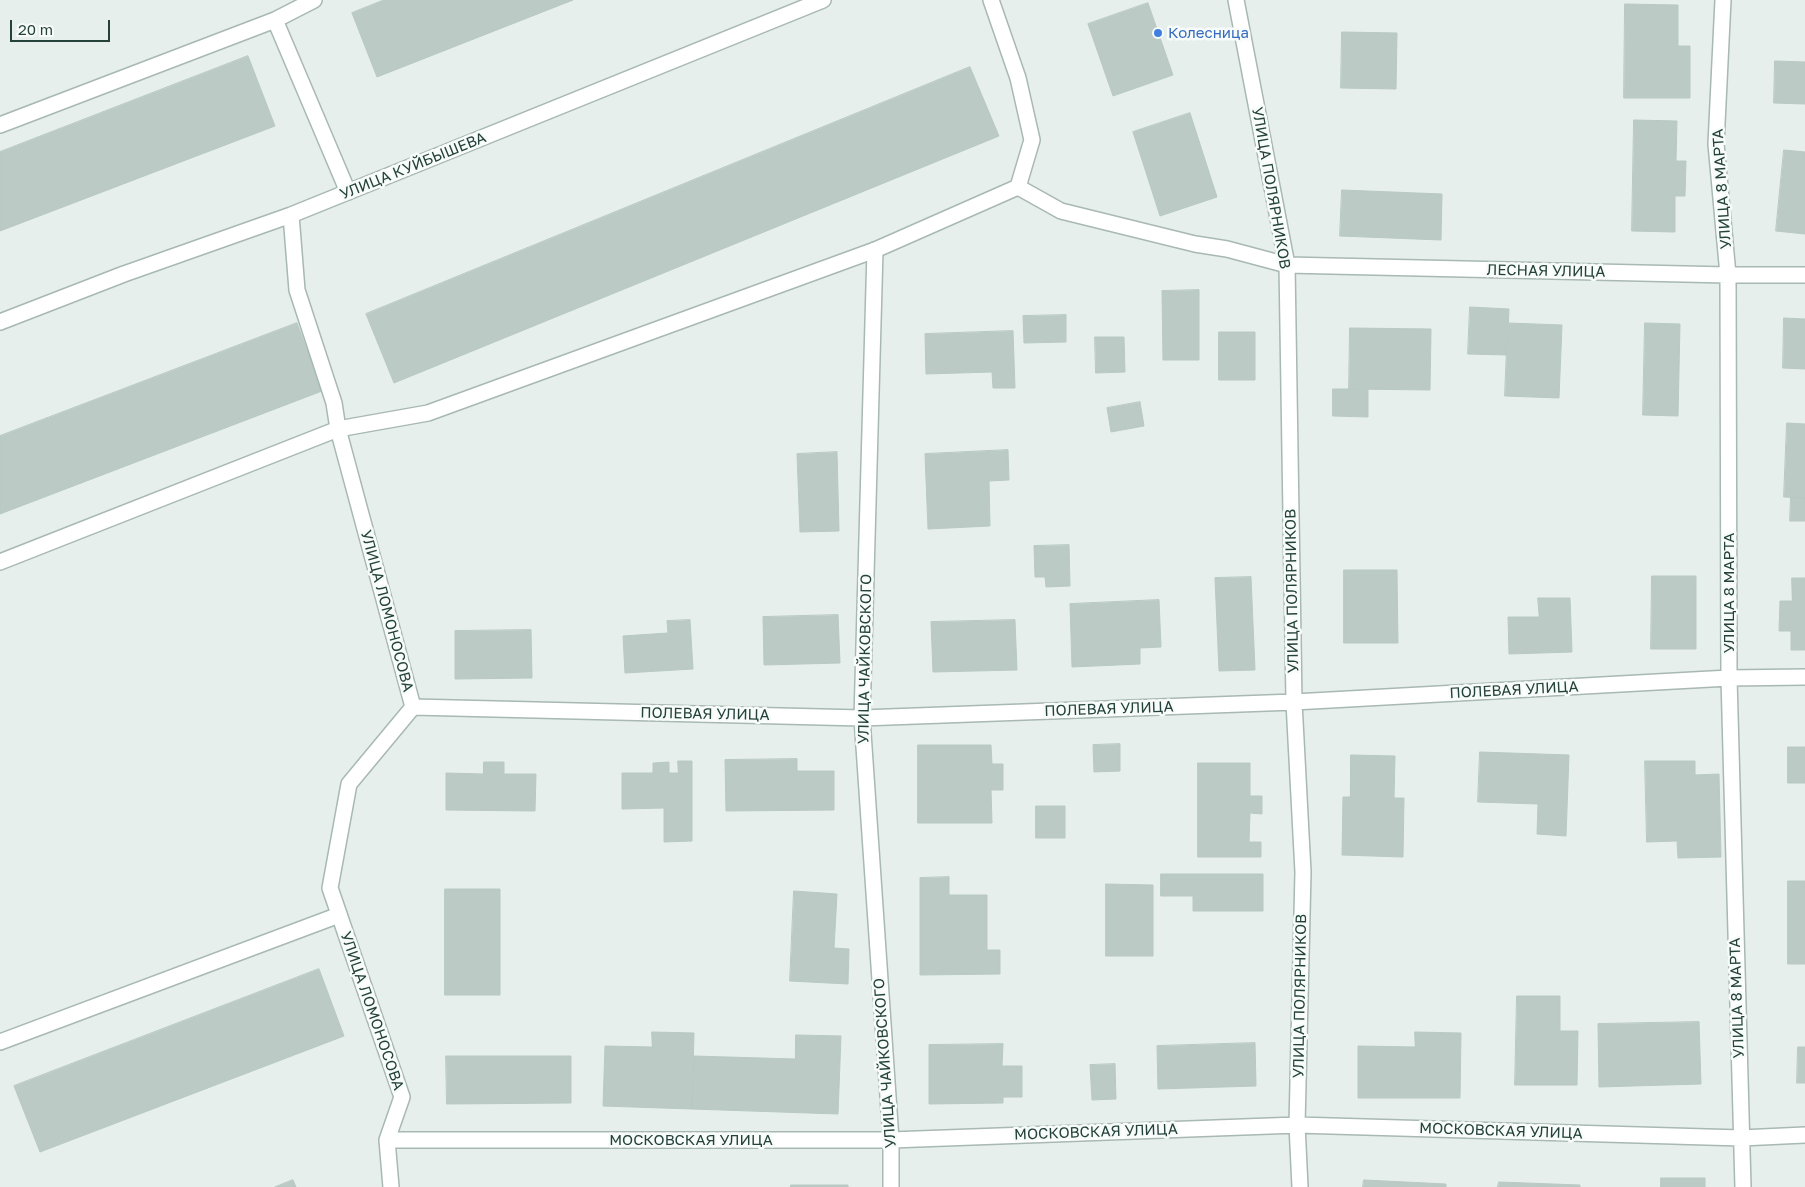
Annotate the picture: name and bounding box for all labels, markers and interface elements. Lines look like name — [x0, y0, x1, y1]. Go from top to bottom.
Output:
scale bar — [12, 10, 112, 42]
text: 20 m — [18, 20, 53, 38]
place label: Колесница — [1168, 24, 1249, 42]
marker: Колесница — [1152, 27, 1164, 39]
street label: УЛИЦА ПОЛЯРНИКОВ — [1248, 106, 1294, 270]
street label: УЛИЦА КУЙБЫШЕВА — [337, 128, 489, 204]
street label: УЛИЦА 8 МАРТА — [1709, 128, 1735, 250]
street label: ЛЕСНАЯ УЛИЦА — [1486, 261, 1606, 281]
street label: УЛИЦА ПОЛЯРНИКОВ — [1282, 509, 1302, 673]
street label: УЛИЦА ЛОМОНОСОВА — [357, 528, 417, 694]
street label: УЛИЦА 8 МАРТА — [1720, 533, 1738, 653]
street label: УЛИЦА ЧАЙКОВСКОГО — [855, 574, 875, 744]
street label: ПОЛЕВАЯ УЛИЦА — [1449, 678, 1579, 702]
street label: ПОЛЕВАЯ УЛИЦА — [1044, 698, 1174, 720]
street label: ПОЛЕВАЯ УЛИЦА — [640, 704, 770, 724]
street label: УЛИЦА ПОЛЯРНИКОВ — [1290, 914, 1310, 1078]
street label: УЛИЦА ЛОМОНОСОВА — [336, 929, 408, 1093]
street label: УЛИЦА 8 МАРТА — [1726, 937, 1748, 1059]
street label: УЛИЦА ЧАЙКОВСКОГО — [870, 977, 900, 1149]
street label: МОСКОВСКАЯ УЛИЦА — [1419, 1119, 1583, 1143]
street label: МОСКОВСКАЯ УЛИЦА — [1014, 1120, 1178, 1144]
street label: МОСКОВСКАЯ УЛИЦА — [609, 1131, 773, 1149]

